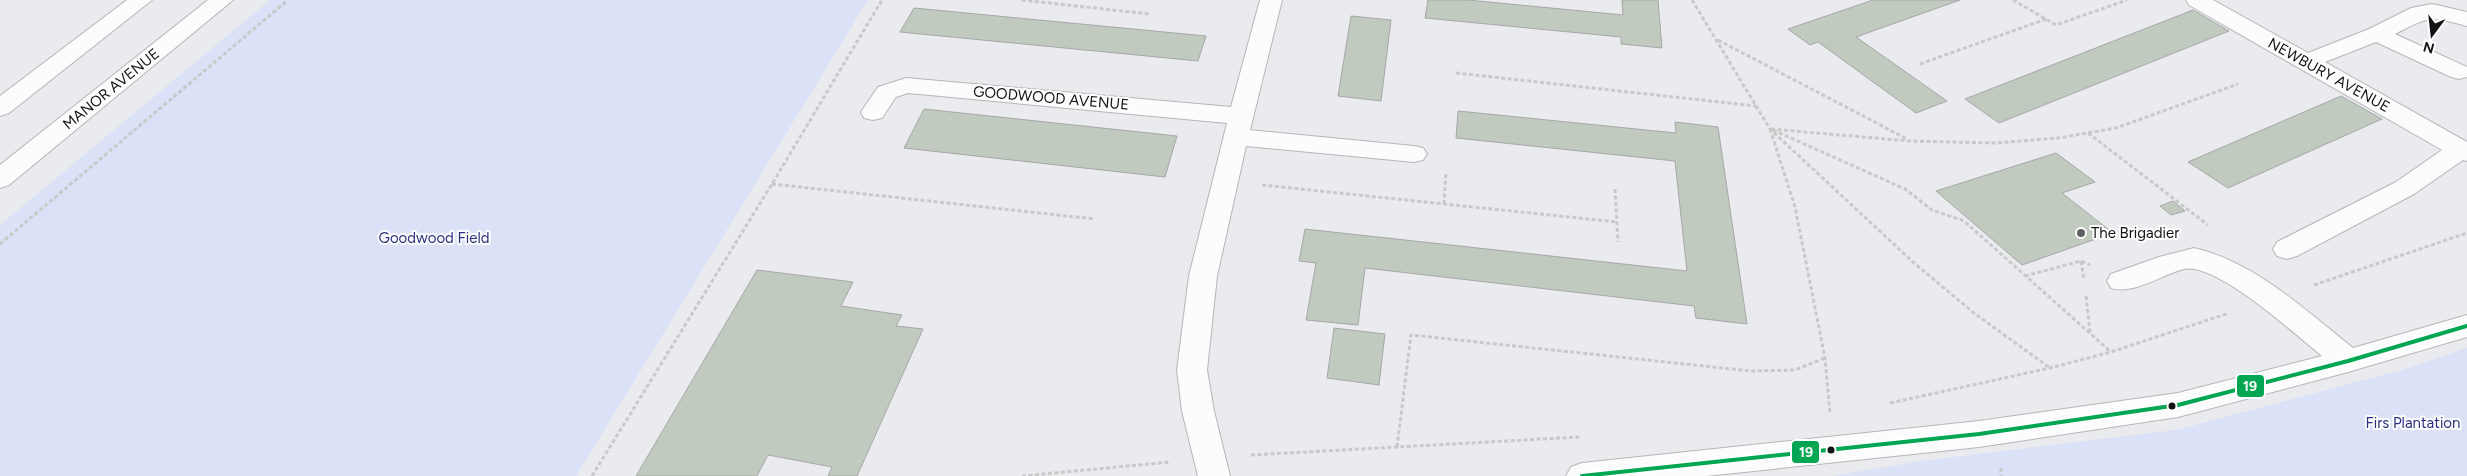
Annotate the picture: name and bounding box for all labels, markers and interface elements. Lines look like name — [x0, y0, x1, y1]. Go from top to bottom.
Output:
north arrow — [2407, 10, 2457, 60]
street label: NEWBURY AVENUE — [2265, 34, 2393, 116]
text: N — [2421, 37, 2436, 57]
street label: MANOR AVENUE — [59, 45, 163, 133]
street label: GOODWOOD AVENUE — [972, 82, 1130, 114]
place label: The Brigadier — [2091, 224, 2179, 242]
marker: The Brigadier — [2075, 227, 2087, 239]
park label: Goodwood Field — [379, 229, 489, 247]
line badge: 19 — [2236, 374, 2265, 398]
text: 19 — [2243, 378, 2257, 395]
unlabelled marker — [2167, 401, 2177, 411]
park label: Firs Plantation — [2366, 414, 2460, 432]
line badge: 19 — [1791, 440, 1820, 464]
text: 19 — [1799, 444, 1813, 461]
unlabelled marker — [1826, 445, 1836, 455]

